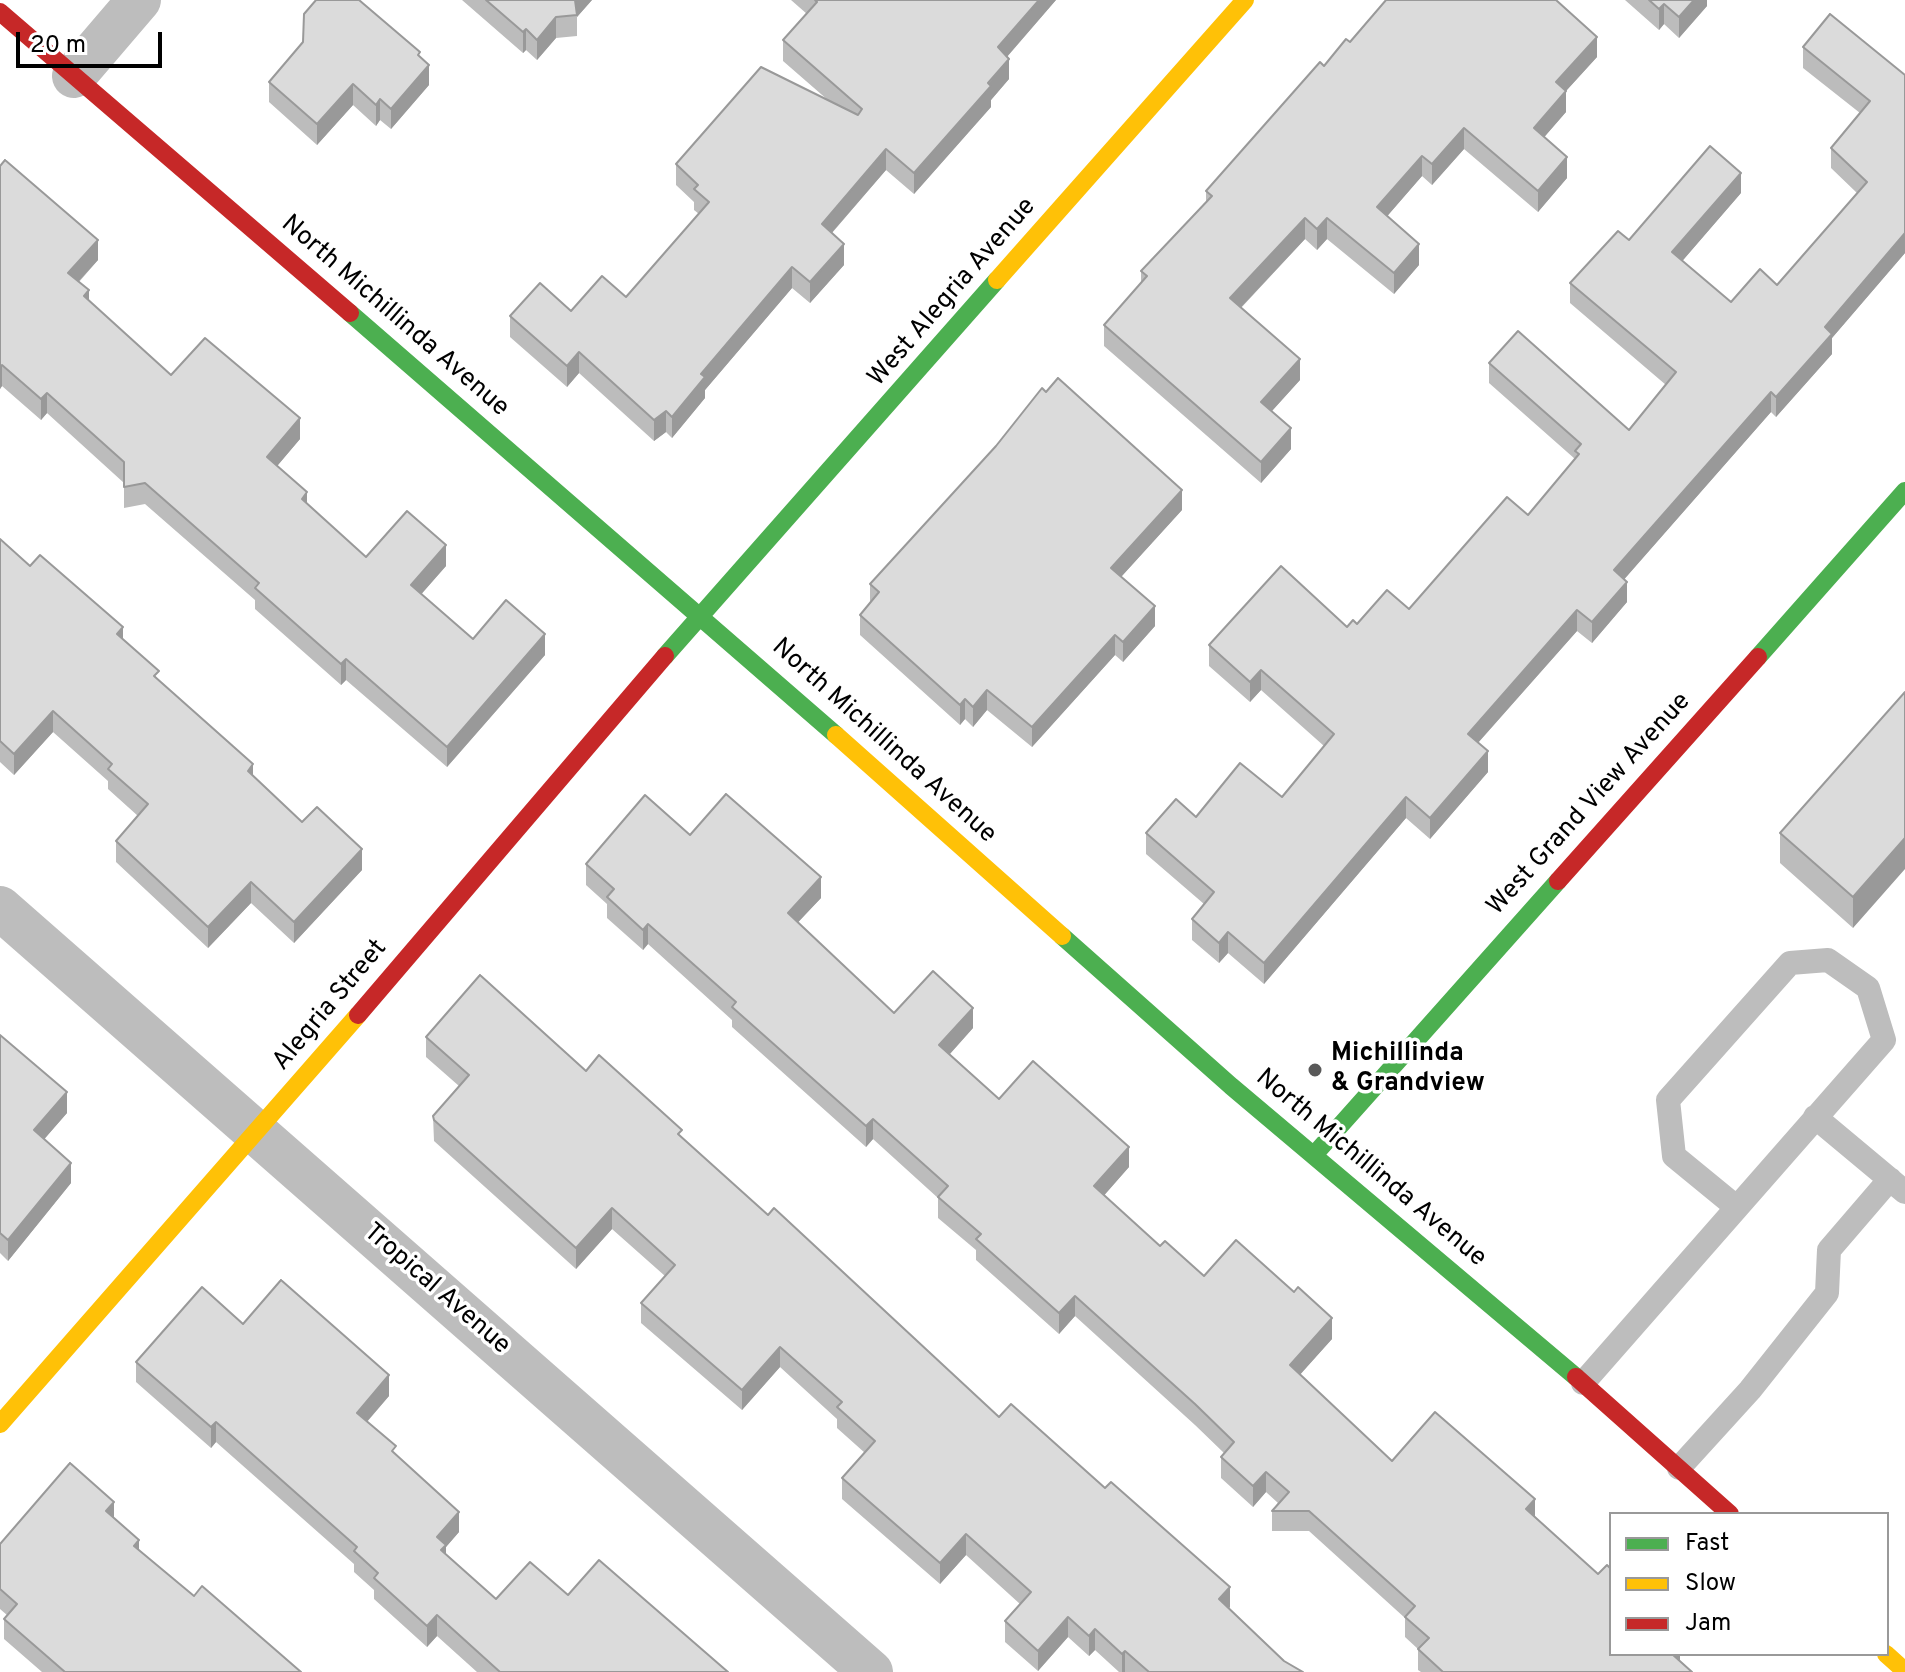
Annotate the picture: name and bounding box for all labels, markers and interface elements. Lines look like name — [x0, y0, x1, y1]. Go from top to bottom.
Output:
scale bar — [20, 16, 166, 66]
text: 20 m — [30, 31, 86, 61]
street label: West Alegria Avenue — [863, 192, 1043, 394]
street label: North Michillinda Avenue — [274, 210, 514, 424]
street label: North Michillinda Avenue — [764, 633, 1002, 851]
street label: West Grand View Avenue — [1482, 687, 1698, 923]
street label: Alegria Street — [267, 934, 395, 1078]
place label: Michillinda & Grandview — [1331, 1039, 1485, 1100]
marker: Michillinda & Grandview — [1306, 1061, 1324, 1079]
street label: North Michillinda Avenue — [1248, 1063, 1492, 1275]
street label: Tropical Avenue — [356, 1218, 516, 1362]
legend — [1609, 1512, 1889, 1656]
text: Fast — [1685, 1529, 1729, 1559]
text: Slow — [1685, 1569, 1736, 1599]
text: Jam — [1685, 1609, 1731, 1639]

